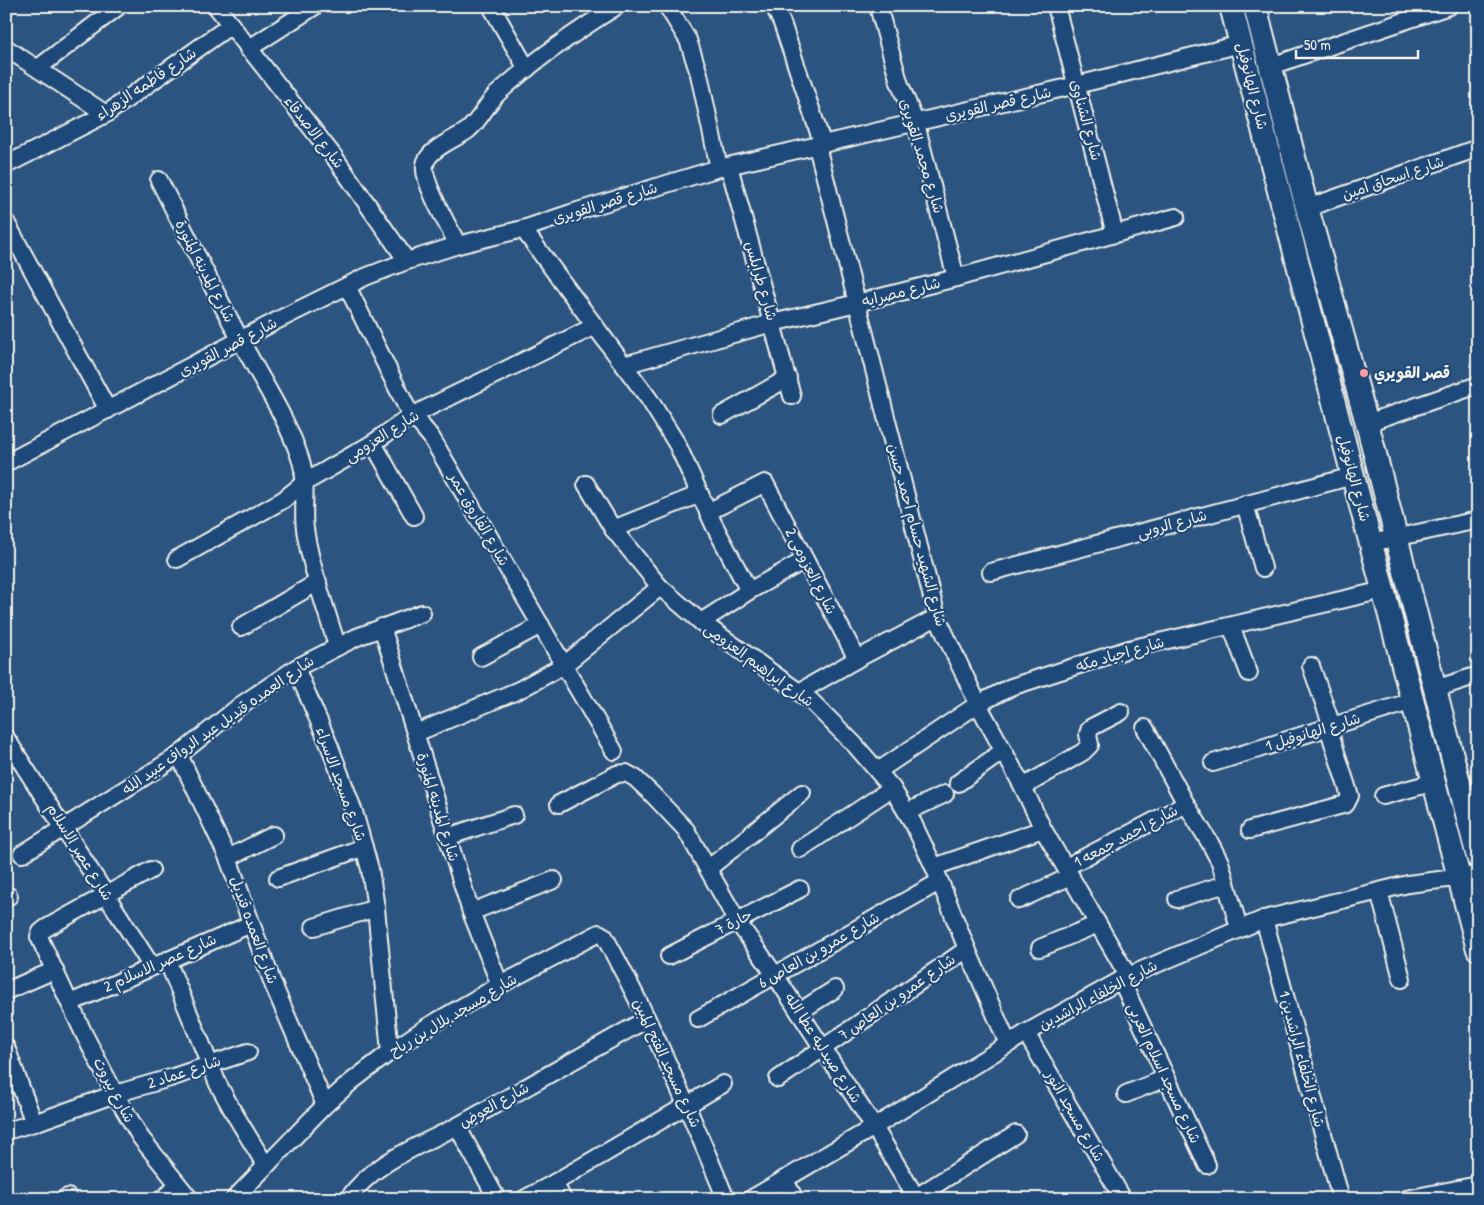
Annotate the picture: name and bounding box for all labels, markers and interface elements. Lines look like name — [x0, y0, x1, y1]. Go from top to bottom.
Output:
scale bar — [1296, 28, 1419, 60]
text: 50 m — [1304, 34, 1331, 55]
street label: شارع الهانوفيل — [1231, 40, 1273, 132]
street label: شارع فاطمه الزهراء — [91, 42, 200, 125]
street label: شارع الشناوى — [1066, 77, 1107, 163]
street label: شارع قصر القويرى — [943, 81, 1053, 126]
street label: شارع الاصدقاء — [279, 91, 350, 173]
street label: شارع محمد القويرى — [895, 96, 950, 216]
street label: شارع اسحاق امين — [1339, 150, 1447, 205]
street label: شارع قصر القويرى — [550, 177, 660, 228]
street label: شارع المدينه المنورة — [170, 216, 240, 326]
street label: شارع طرابلس — [740, 239, 783, 323]
street label: شارع مصرايه — [859, 272, 942, 311]
street label: شارع قصر القويرى — [175, 312, 281, 381]
place label: قصر القويري — [1374, 362, 1450, 385]
marker: قصر القويري — [1358, 367, 1370, 379]
street label: شارع العزومى — [341, 404, 423, 467]
street label: شارع الهانوفيل — [1333, 432, 1376, 524]
street label: شارع الشهيد حسام احمد حسن — [882, 441, 952, 629]
street label: شارع الفاروق عمر — [443, 466, 515, 570]
street label: شارع الروبى — [1135, 504, 1209, 543]
street label: شارع العزومى 2 — [781, 524, 842, 618]
street label: شارع ابراهيم العزومى — [699, 618, 818, 713]
street label: شارع اجياد مكه — [1073, 631, 1167, 676]
street label: شارع العمده قنديل عبد الرواف عبيد الله — [117, 650, 318, 799]
street label: شارع الهانوفيل 1 — [1263, 707, 1363, 756]
street label: شارع مسجد الاسراء — [311, 724, 372, 844]
street label: شارع المدينه المنورة — [412, 750, 465, 864]
street label: شارع عصر الاسلام — [41, 799, 119, 905]
street label: شارع احمد جمعه 1 — [1070, 799, 1181, 872]
street label: شارع العمده قنديل — [225, 873, 284, 987]
street label: حارة 7 — [712, 903, 756, 940]
street label: شارع عمرو بن العاص 6 — [754, 906, 883, 993]
street label: شارع عصر الاسلام 2 — [100, 928, 220, 998]
street label: شارع عمرو بن العاص 7 — [834, 948, 959, 1045]
street label: شارع الخلفاء الراشدين — [1035, 954, 1161, 1035]
street label: شارع مسجد بلال بن رباح — [385, 968, 521, 1061]
street label: شارع الخلفاء الراشدين 1 — [1274, 988, 1331, 1129]
street label: شارع صيدليه عطا الله — [780, 989, 867, 1107]
street label: شارع مسجد الفتح المبين — [628, 995, 707, 1131]
street label: شارع مسجد اسلام العربى — [1122, 999, 1206, 1147]
street label: شارع عماد 2 — [144, 1050, 223, 1093]
street label: شارع بيروت — [88, 1053, 140, 1126]
street label: شارع مسجد النور — [1040, 1065, 1110, 1165]
street label: شارع العوض — [455, 1077, 533, 1132]

